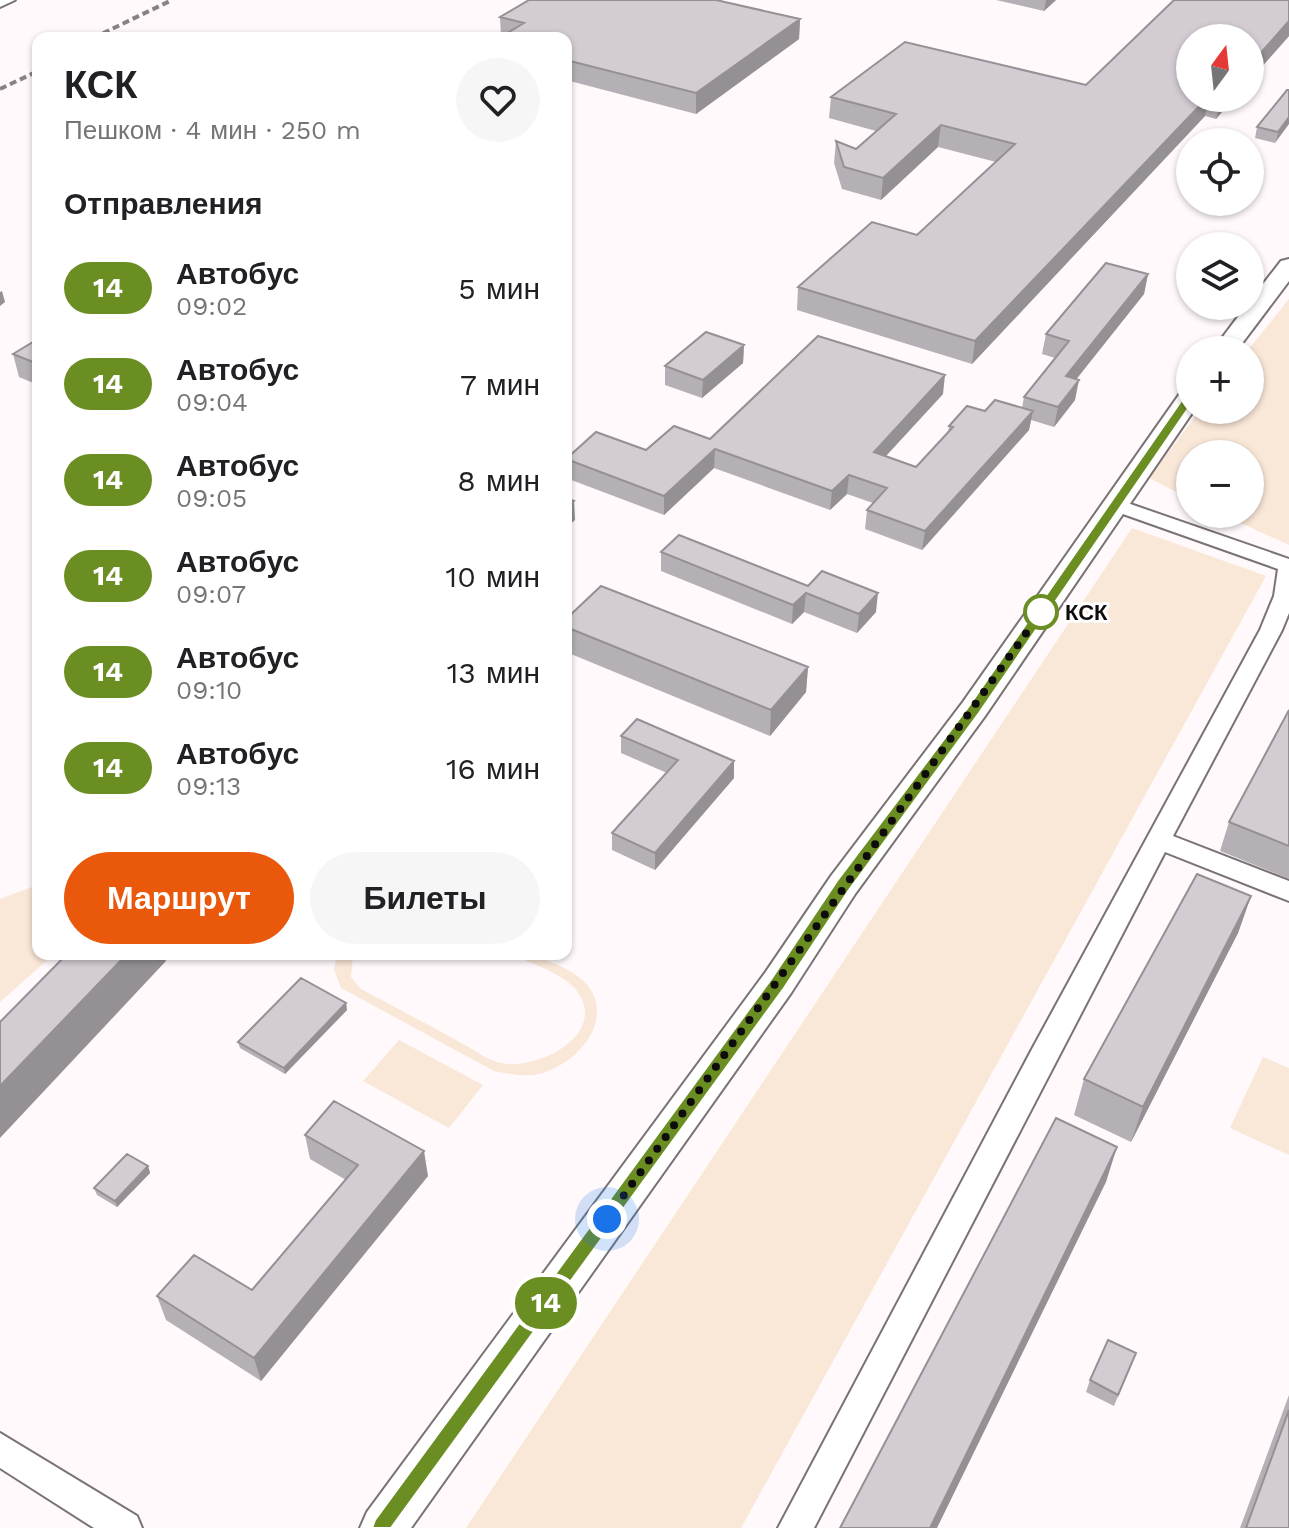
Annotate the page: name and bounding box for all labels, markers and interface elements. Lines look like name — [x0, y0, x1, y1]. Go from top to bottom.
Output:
north arrow — [1176, 24, 1264, 112]
map controls — [1176, 24, 1264, 528]
button: heart — [456, 58, 540, 142]
text: КСК — [64, 63, 137, 107]
text: Пешком · 4 мин · 250 m — [64, 115, 361, 145]
button: locate — [1176, 128, 1264, 216]
text: Отправления — [64, 186, 263, 221]
button: layers — [1176, 232, 1264, 320]
text: Автобус — [176, 256, 299, 291]
text: 14 — [93, 271, 123, 304]
text: 5 мин — [458, 271, 540, 306]
text: 09:02 — [176, 291, 247, 321]
button: + — [1176, 336, 1264, 424]
text: Автобус — [176, 352, 299, 387]
text: 14 — [93, 367, 123, 400]
text: 7 мин — [460, 367, 540, 402]
text: 09:04 — [176, 387, 248, 417]
button: − — [1176, 440, 1264, 528]
text: Автобус — [176, 448, 299, 483]
text: 14 — [93, 463, 123, 496]
text: 8 мин — [457, 463, 540, 498]
text: 09:05 — [176, 483, 247, 513]
text: Автобус — [176, 544, 299, 579]
text: 14 — [93, 559, 123, 592]
text: 10 мин — [445, 559, 540, 594]
text: 09:07 — [176, 579, 246, 609]
marker: КСК — [1024, 595, 1058, 629]
place label: КСК — [1065, 600, 1108, 625]
text: Автобус — [176, 640, 299, 675]
text: 14 — [93, 655, 123, 688]
text: 13 мин — [447, 655, 540, 690]
text: 09:10 — [176, 675, 242, 705]
text: Автобус — [176, 736, 299, 771]
text: 14 — [93, 751, 123, 784]
text: 16 мин — [446, 751, 540, 786]
text: 09:13 — [176, 771, 241, 801]
button: Маршрут — [64, 852, 294, 944]
button: Билеты — [310, 852, 540, 944]
your location — [587, 1199, 627, 1239]
line badge: 14 — [510, 1277, 582, 1329]
text: 14 — [531, 1286, 561, 1319]

